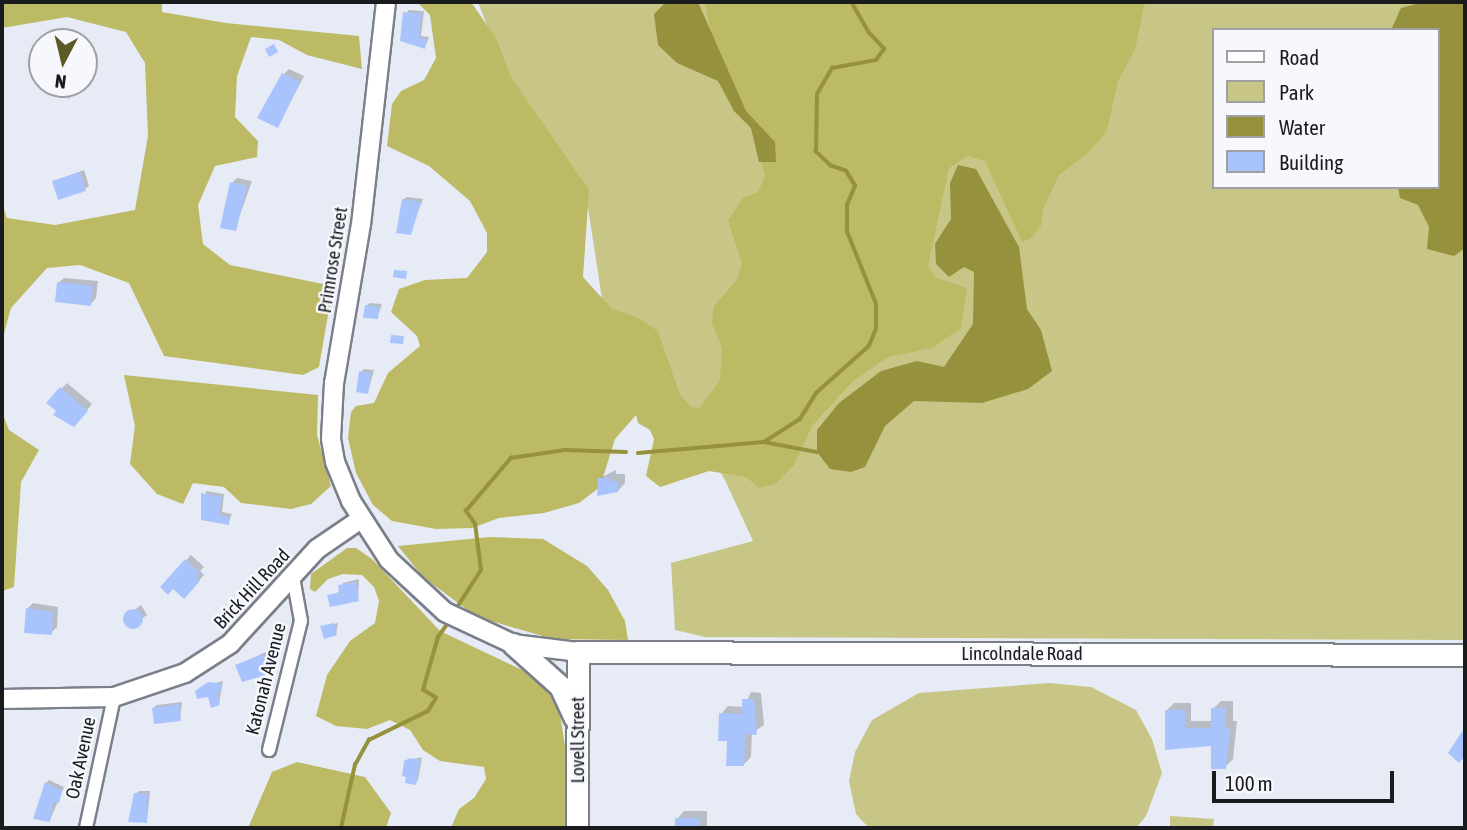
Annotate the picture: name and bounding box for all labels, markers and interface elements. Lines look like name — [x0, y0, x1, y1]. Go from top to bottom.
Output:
north arrow — [28, 28, 98, 98]
legend — [1212, 28, 1439, 189]
text: Road — [1279, 45, 1319, 69]
text: N — [54, 70, 68, 93]
text: Park — [1279, 80, 1314, 104]
text: Water — [1279, 115, 1325, 139]
text: Building — [1279, 150, 1343, 174]
street label: Primrose Street — [313, 205, 353, 315]
street label: Brick Hill Road — [209, 544, 295, 634]
street label: Katonah Avenue — [241, 621, 291, 737]
street label: Lincolndale Road — [961, 643, 1083, 665]
street label: Lovell Street — [567, 697, 589, 783]
street label: Oak Avenue — [61, 715, 101, 801]
scale bar — [1215, 756, 1397, 800]
text: 100 m — [1225, 771, 1273, 795]

